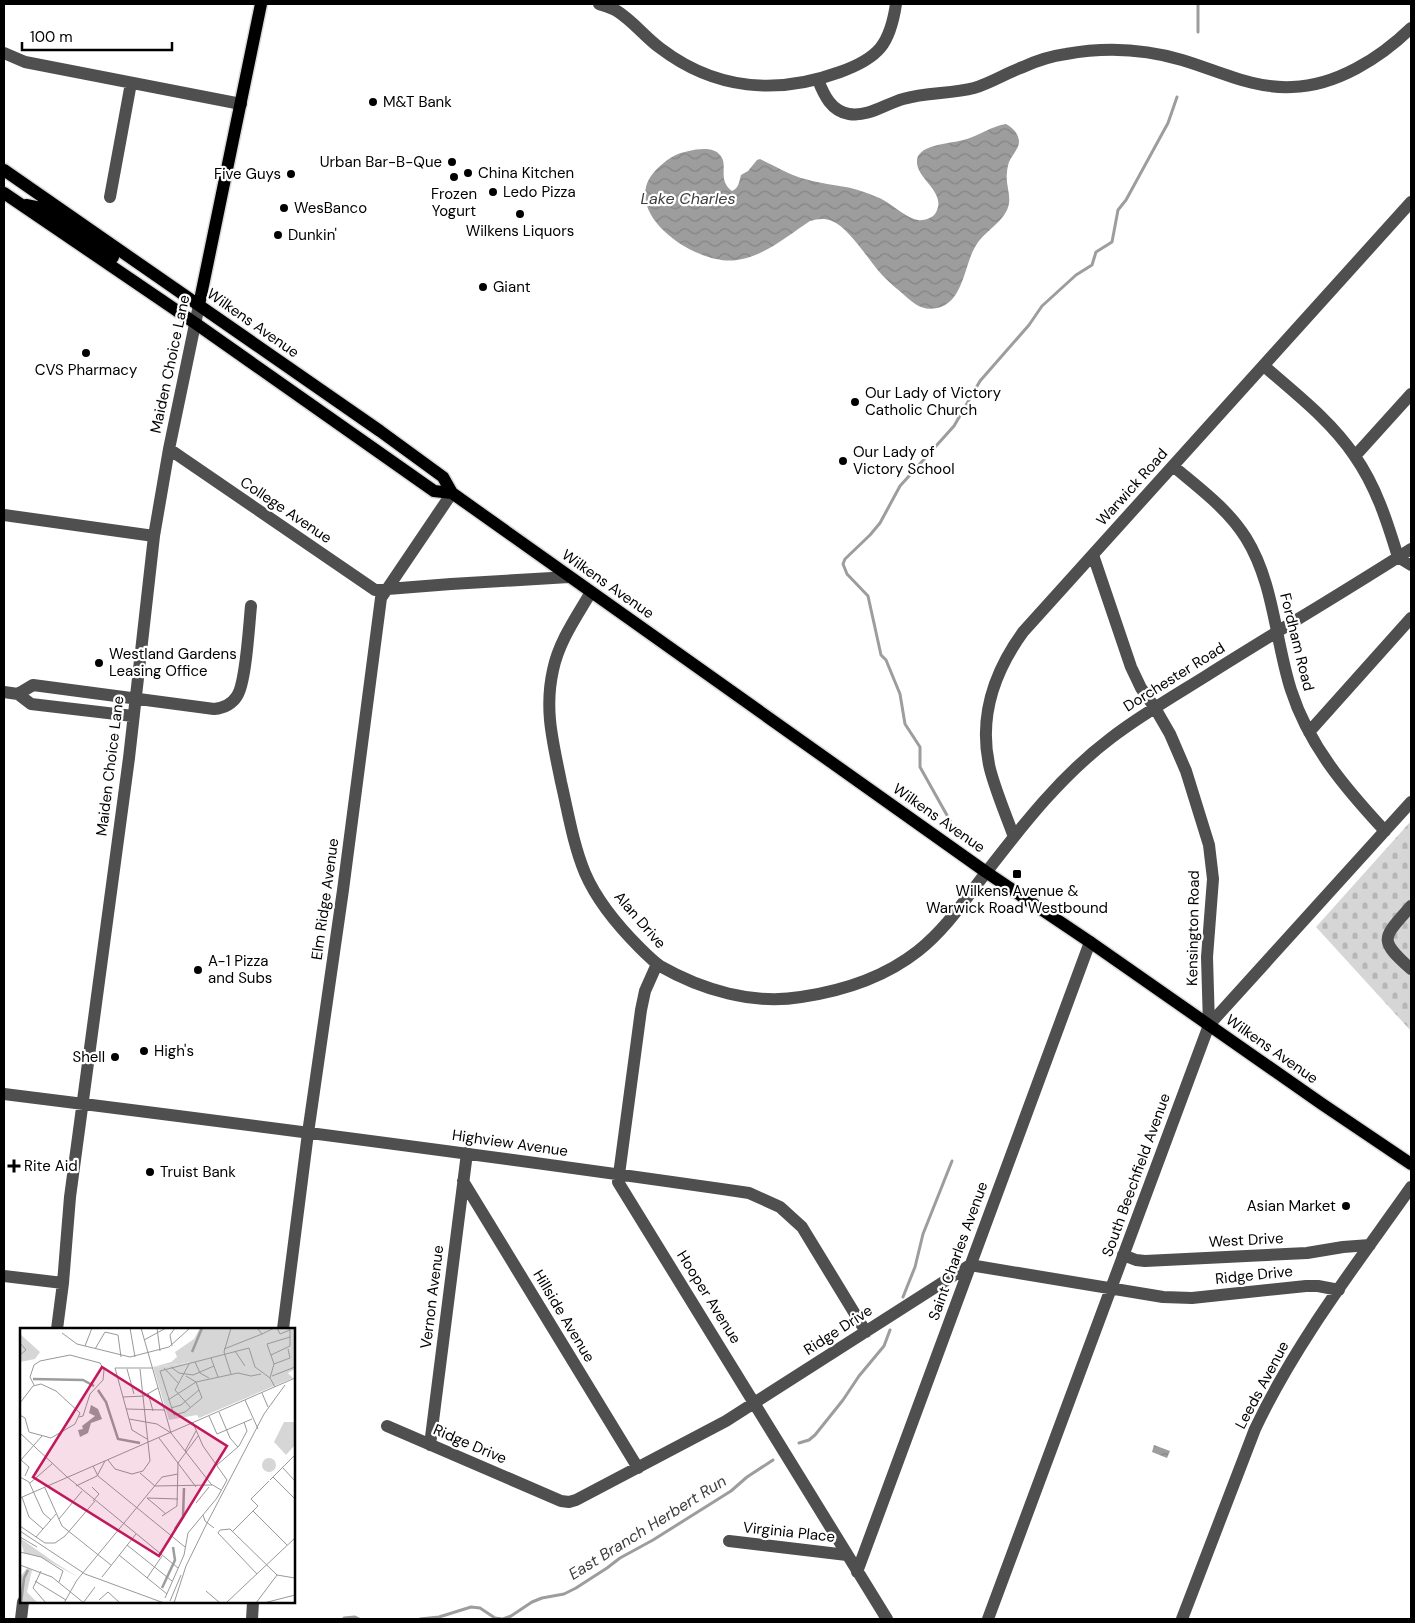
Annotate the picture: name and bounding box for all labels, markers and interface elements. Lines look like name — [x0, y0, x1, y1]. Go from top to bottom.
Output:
scale bar — [22, 20, 172, 52]
text: 100 m — [30, 27, 73, 47]
place label: M&T Bank — [383, 92, 452, 112]
marker: M&T Bank — [367, 96, 379, 108]
place label: Urban Bar-B-Que — [320, 152, 442, 172]
marker: Urban Bar-B-Que — [446, 156, 458, 168]
place label: China Kitchen — [478, 163, 574, 183]
place label: Five Guys — [214, 164, 281, 184]
marker: China Kitchen — [462, 167, 474, 179]
marker: Five Guys — [285, 168, 297, 180]
marker: Frozen Yogurt — [448, 171, 460, 183]
place label: Ledo Pizza — [503, 182, 576, 202]
place label: Frozen Yogurt — [431, 184, 477, 221]
marker: Ledo Pizza — [487, 186, 499, 198]
water label: Lake Charles — [640, 188, 736, 209]
place label: WesBanco — [294, 198, 367, 218]
marker: WesBanco — [278, 202, 290, 214]
marker: Wilkens Liquors — [514, 208, 526, 220]
place label: Wilkens Liquors — [466, 221, 574, 241]
place label: Dunkin' — [288, 225, 337, 245]
marker: Dunkin' — [272, 229, 284, 241]
place label: Giant — [493, 277, 531, 297]
marker: Giant — [477, 281, 489, 293]
street label: Wilkens Avenue — [203, 284, 303, 362]
street label: Maiden Choice Lane — [146, 293, 194, 435]
marker: CVS Pharmacy — [80, 347, 92, 359]
place label: CVS Pharmacy — [35, 360, 138, 380]
place label: Our Lady of Victory Catholic Church — [865, 383, 1002, 420]
marker: Our Lady of Victory Catholic Church — [849, 396, 861, 408]
place label: Our Lady of Victory School — [853, 442, 955, 479]
street label: Warwick Road — [1092, 444, 1172, 530]
marker: Our Lady of Victory School — [837, 455, 849, 467]
street label: College Avenue — [236, 472, 336, 548]
street label: Wilkens Avenue — [558, 545, 658, 623]
street label: Fordham Road — [1275, 591, 1319, 693]
street label: Dorchester Road — [1119, 638, 1229, 716]
place label: Westland Gardens Leasing Office — [109, 644, 237, 681]
marker: Westland Gardens Leasing Office — [93, 657, 105, 669]
street label: Maiden Choice Lane — [91, 695, 129, 837]
street label: Wilkens Avenue — [889, 779, 989, 857]
street label: Elm Ridge Avenue — [307, 837, 343, 961]
marker: Wilkens Avenue & Warwick Road Westbound — [1011, 868, 1023, 880]
street label: Kensington Road — [1182, 870, 1204, 986]
place label: Wilkens Avenue & Warwick Road Westbound — [926, 881, 1108, 918]
street label: Alan Drive — [610, 887, 670, 953]
place label: A-1 Pizza and Subs — [208, 951, 272, 988]
marker: A-1 Pizza and Subs — [192, 964, 204, 976]
street label: Wilkens Avenue — [1222, 1010, 1322, 1088]
place label: High's — [154, 1041, 194, 1061]
marker: High's — [138, 1045, 150, 1057]
place label: Shell — [72, 1047, 105, 1067]
marker: Shell — [109, 1051, 121, 1063]
street label: South Beechfield Avenue — [1097, 1090, 1175, 1260]
street label: Highview Avenue — [451, 1125, 569, 1161]
place label: Rite Aid — [24, 1156, 78, 1176]
marker: Rite Aid — [8, 1160, 20, 1172]
place label: Truist Bank — [160, 1162, 236, 1182]
marker: Truist Bank — [144, 1166, 156, 1178]
street label: Saint Charles Avenue — [924, 1179, 992, 1323]
place label: Asian Market — [1247, 1196, 1336, 1216]
marker: Asian Market — [1340, 1200, 1352, 1212]
street label: West Drive — [1208, 1228, 1284, 1252]
street label: Vernon Avenue — [416, 1244, 448, 1350]
street label: Hooper Avenue — [672, 1247, 746, 1347]
street label: Ridge Drive — [1214, 1261, 1294, 1289]
street label: Hillside Avenue — [529, 1266, 599, 1366]
street label: Ridge Drive — [800, 1300, 876, 1360]
inset map — [20, 1328, 295, 1603]
street label: Leeds Avenue — [1231, 1338, 1293, 1432]
street label: Ridge Drive — [430, 1420, 510, 1468]
water label: East Branch Herbert Run — [564, 1470, 730, 1585]
street label: Virginia Place — [742, 1517, 836, 1547]

